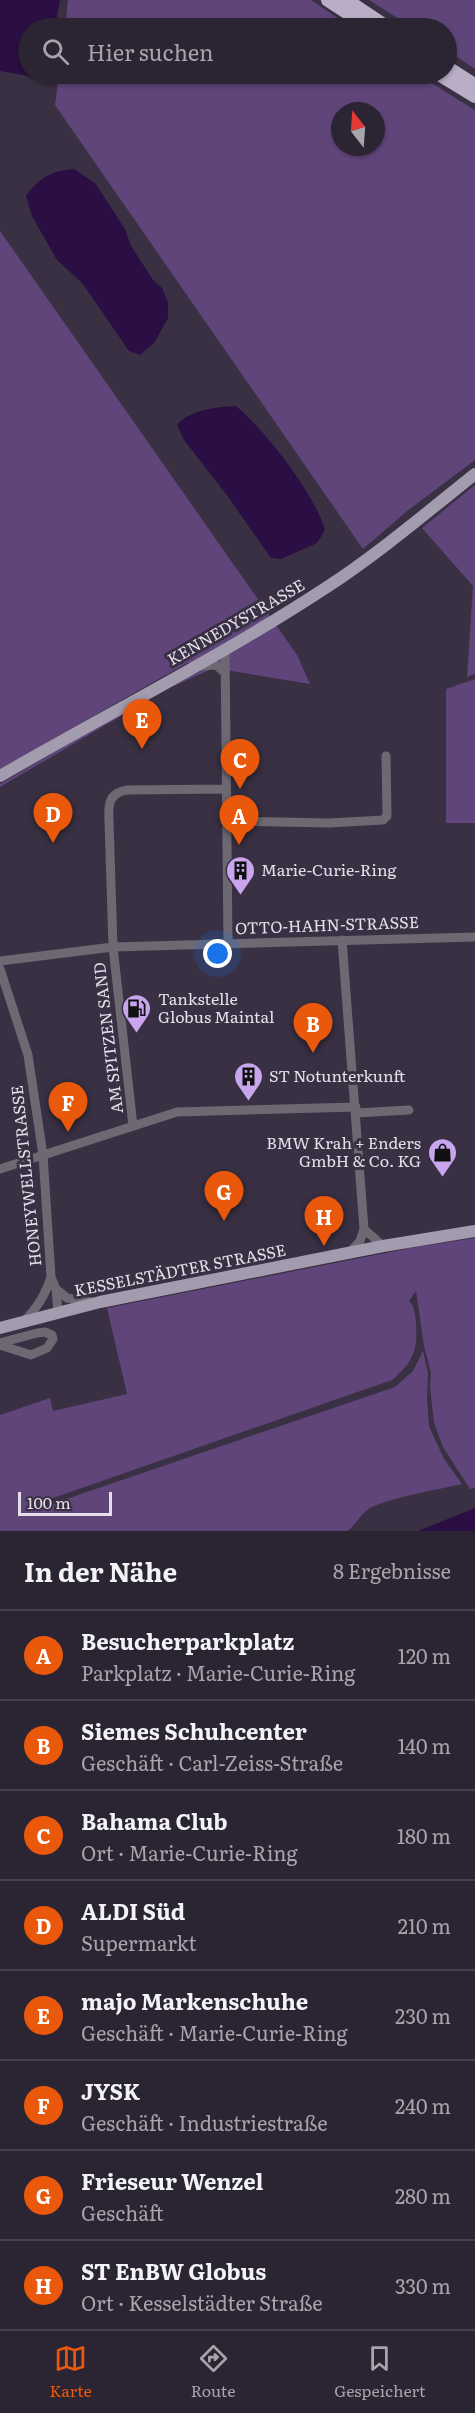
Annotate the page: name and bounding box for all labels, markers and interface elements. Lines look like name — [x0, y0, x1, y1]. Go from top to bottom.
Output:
search box — [18, 18, 457, 84]
icon: search — [39, 35, 72, 68]
text: Hier suchen — [87, 35, 214, 68]
north arrow — [331, 102, 385, 156]
street label: KENNEDYSTRASSE — [162, 572, 309, 670]
pin: E — [122, 700, 162, 749]
pin: C — [220, 740, 260, 789]
pin: D — [34, 794, 72, 843]
pin: A — [220, 796, 258, 845]
building icon: Marie-Curie-Ring — [224, 854, 256, 896]
place label: Marie-Curie-Ring — [261, 857, 397, 881]
street label: OTTO-HAHN-STRASSE — [235, 909, 419, 939]
your location — [203, 939, 232, 968]
street label: AM SPITZEN SAND — [86, 961, 128, 1115]
place label: Tankstelle Globus Maintal — [158, 986, 274, 1028]
fuel station icon: Tankstelle Globus Maintal — [121, 992, 153, 1034]
pin: B — [294, 1004, 332, 1053]
building icon: ST Notunterkunft — [232, 1060, 264, 1102]
place label: ST Notunterkunft — [269, 1063, 406, 1087]
pin: F — [48, 1082, 88, 1132]
street label: HONEYWELLSTRASSE — [4, 1084, 46, 1268]
place label: BMW Krah + Enders GmbH & Co. KG — [266, 1130, 421, 1172]
shop icon: BMW Krah + Enders GmbH & Co. KG — [426, 1136, 458, 1178]
pin: G — [204, 1172, 244, 1221]
pin: H — [304, 1196, 344, 1246]
street label: KESSELSTÄDTER STRASSE — [72, 1237, 288, 1301]
scale bar — [18, 1489, 112, 1516]
text: 100 m — [27, 1490, 71, 1514]
text: In der Nähe — [24, 1551, 177, 1590]
text: 8 Ergebnisse — [333, 1555, 451, 1585]
text: Besucherparkplatz — [81, 1624, 294, 1657]
text: A — [36, 1640, 51, 1670]
text: 120 m — [398, 1640, 451, 1670]
text: Parkplatz · Marie-Curie-Ring — [81, 1657, 355, 1687]
text: Siemes Schuhcenter — [81, 1714, 307, 1747]
text: B — [37, 1730, 50, 1760]
text: 140 m — [398, 1730, 451, 1760]
text: Geschäft · Carl-Zeiss-Straße — [81, 1747, 343, 1777]
text: Bahama Club — [81, 1804, 228, 1837]
text: C — [36, 1820, 51, 1850]
text: 180 m — [397, 1820, 451, 1850]
text: Ort · Marie-Curie-Ring — [81, 1837, 298, 1867]
text: ALDI Süd — [81, 1894, 185, 1927]
text: D — [36, 1910, 51, 1940]
text: 210 m — [398, 1910, 451, 1940]
text: Supermarkt — [81, 1927, 197, 1957]
text: majo Markenschuhe — [81, 1984, 308, 2017]
text: E — [37, 2000, 50, 2030]
text: 230 m — [395, 2000, 451, 2030]
text: Geschäft · Marie-Curie-Ring — [81, 2017, 348, 2047]
text: JYSK — [81, 2074, 140, 2107]
text: F — [37, 2090, 50, 2120]
text: 240 m — [395, 2090, 451, 2120]
text: Geschäft · Industriestraße — [81, 2107, 328, 2137]
text: Frieseur Wenzel — [81, 2164, 263, 2197]
text: G — [36, 2180, 51, 2210]
text: 280 m — [395, 2180, 451, 2210]
text: Geschäft — [81, 2197, 164, 2227]
text: ST EnBW Globus — [81, 2254, 266, 2287]
text: H — [35, 2270, 52, 2300]
text: 330 m — [395, 2270, 451, 2300]
text: Ort · Kesselstädter Straße — [81, 2287, 323, 2317]
tab: Karte — [49, 2342, 92, 2402]
tab: Route — [191, 2342, 235, 2402]
tab: Gespeichert — [334, 2342, 426, 2402]

